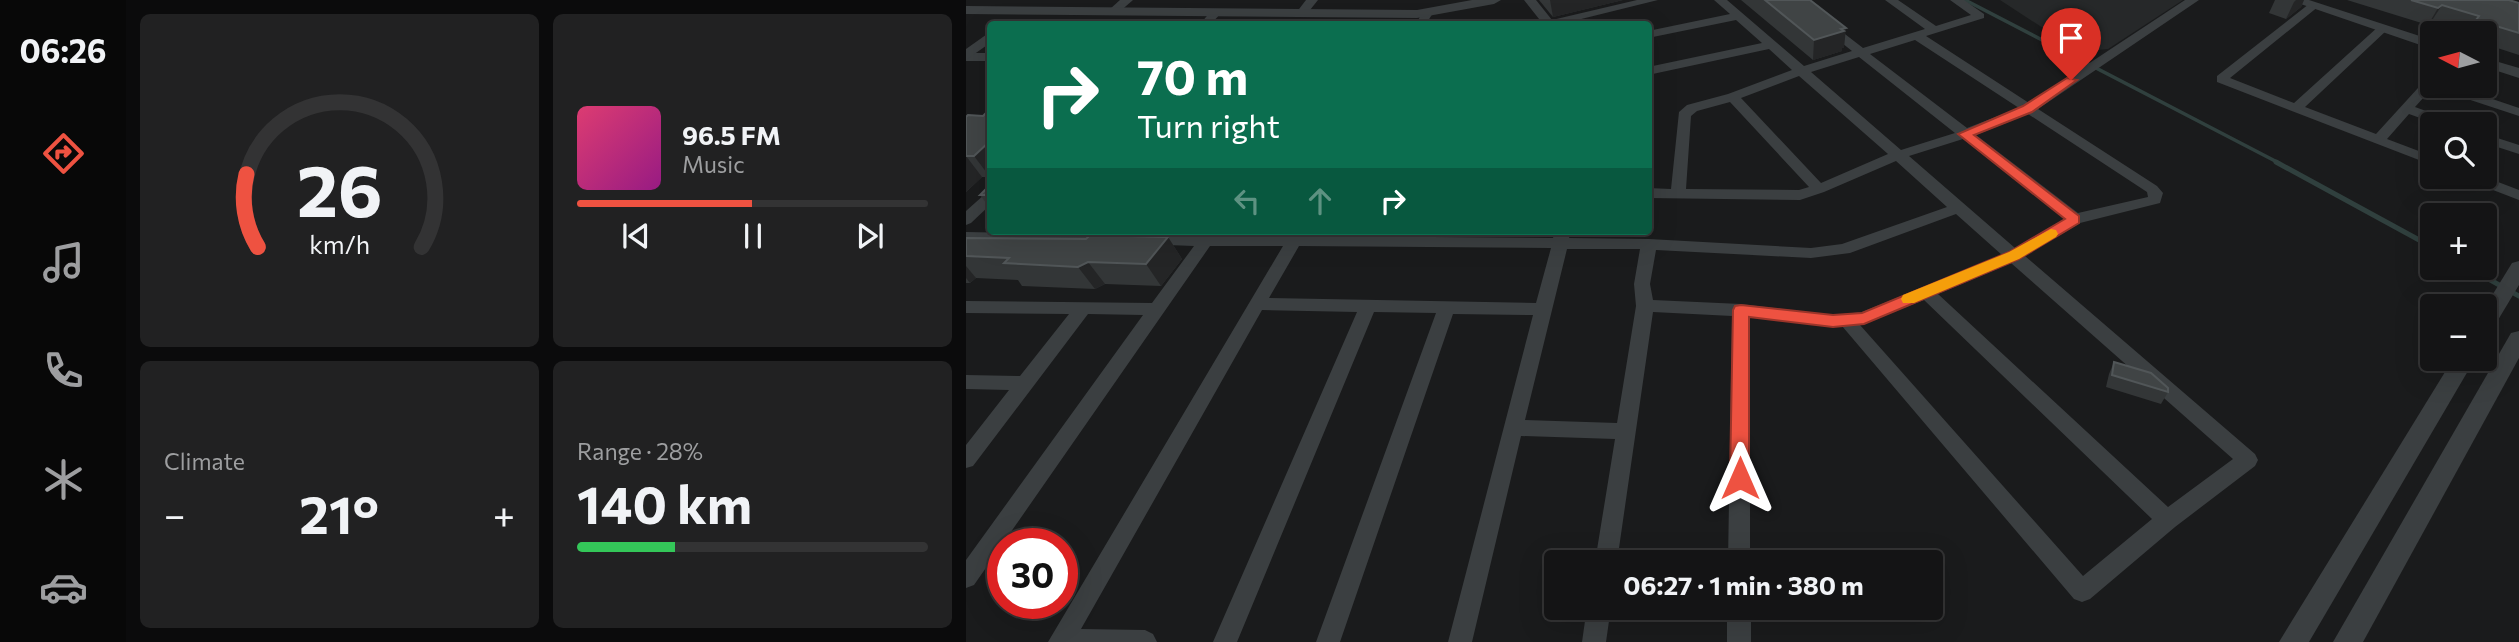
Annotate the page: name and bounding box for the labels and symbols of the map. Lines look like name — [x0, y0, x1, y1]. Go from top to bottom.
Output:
pin — [2041, 8, 2101, 80]
north arrow — [2420, 21, 2497, 98]
position arrow — [1703, 441, 1777, 515]
speed limit sign: 30 — [987, 528, 1078, 619]

